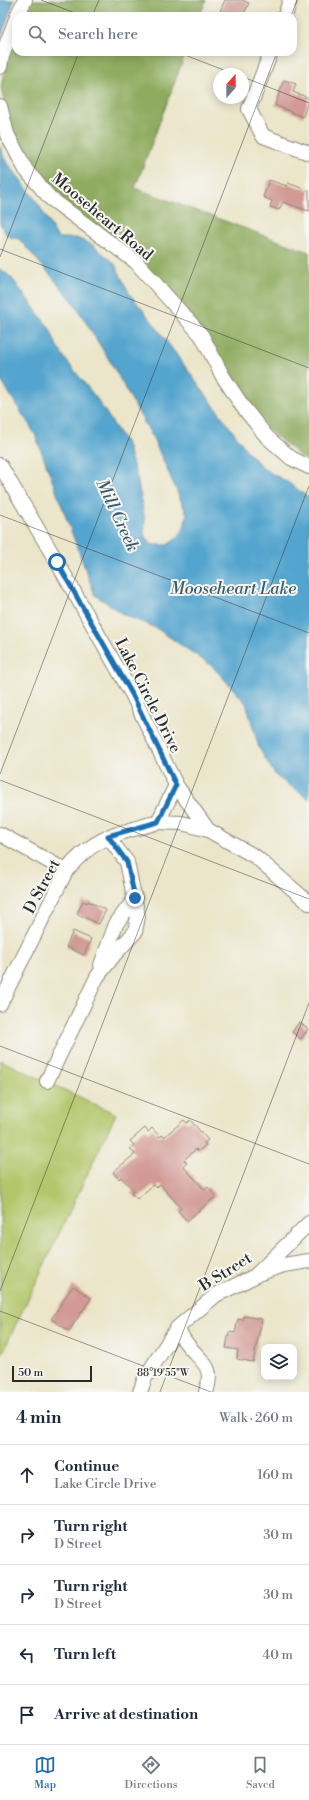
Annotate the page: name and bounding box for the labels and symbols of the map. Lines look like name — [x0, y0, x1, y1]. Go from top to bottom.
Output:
north arrow — [213, 68, 249, 104]
street label: Mooseheart Road — [48, 168, 157, 265]
water label: Mill Creek — [91, 475, 144, 556]
route start — [48, 553, 66, 571]
water label: Mooseheart Lake — [170, 578, 296, 600]
street label: Lake Circle Drive — [111, 635, 186, 756]
street label: D Street — [19, 855, 65, 917]
route end — [126, 889, 144, 907]
street label: B Street — [195, 1248, 256, 1296]
scale bar — [12, 1364, 92, 1383]
text: 88°19'55"W — [137, 1367, 190, 1379]

